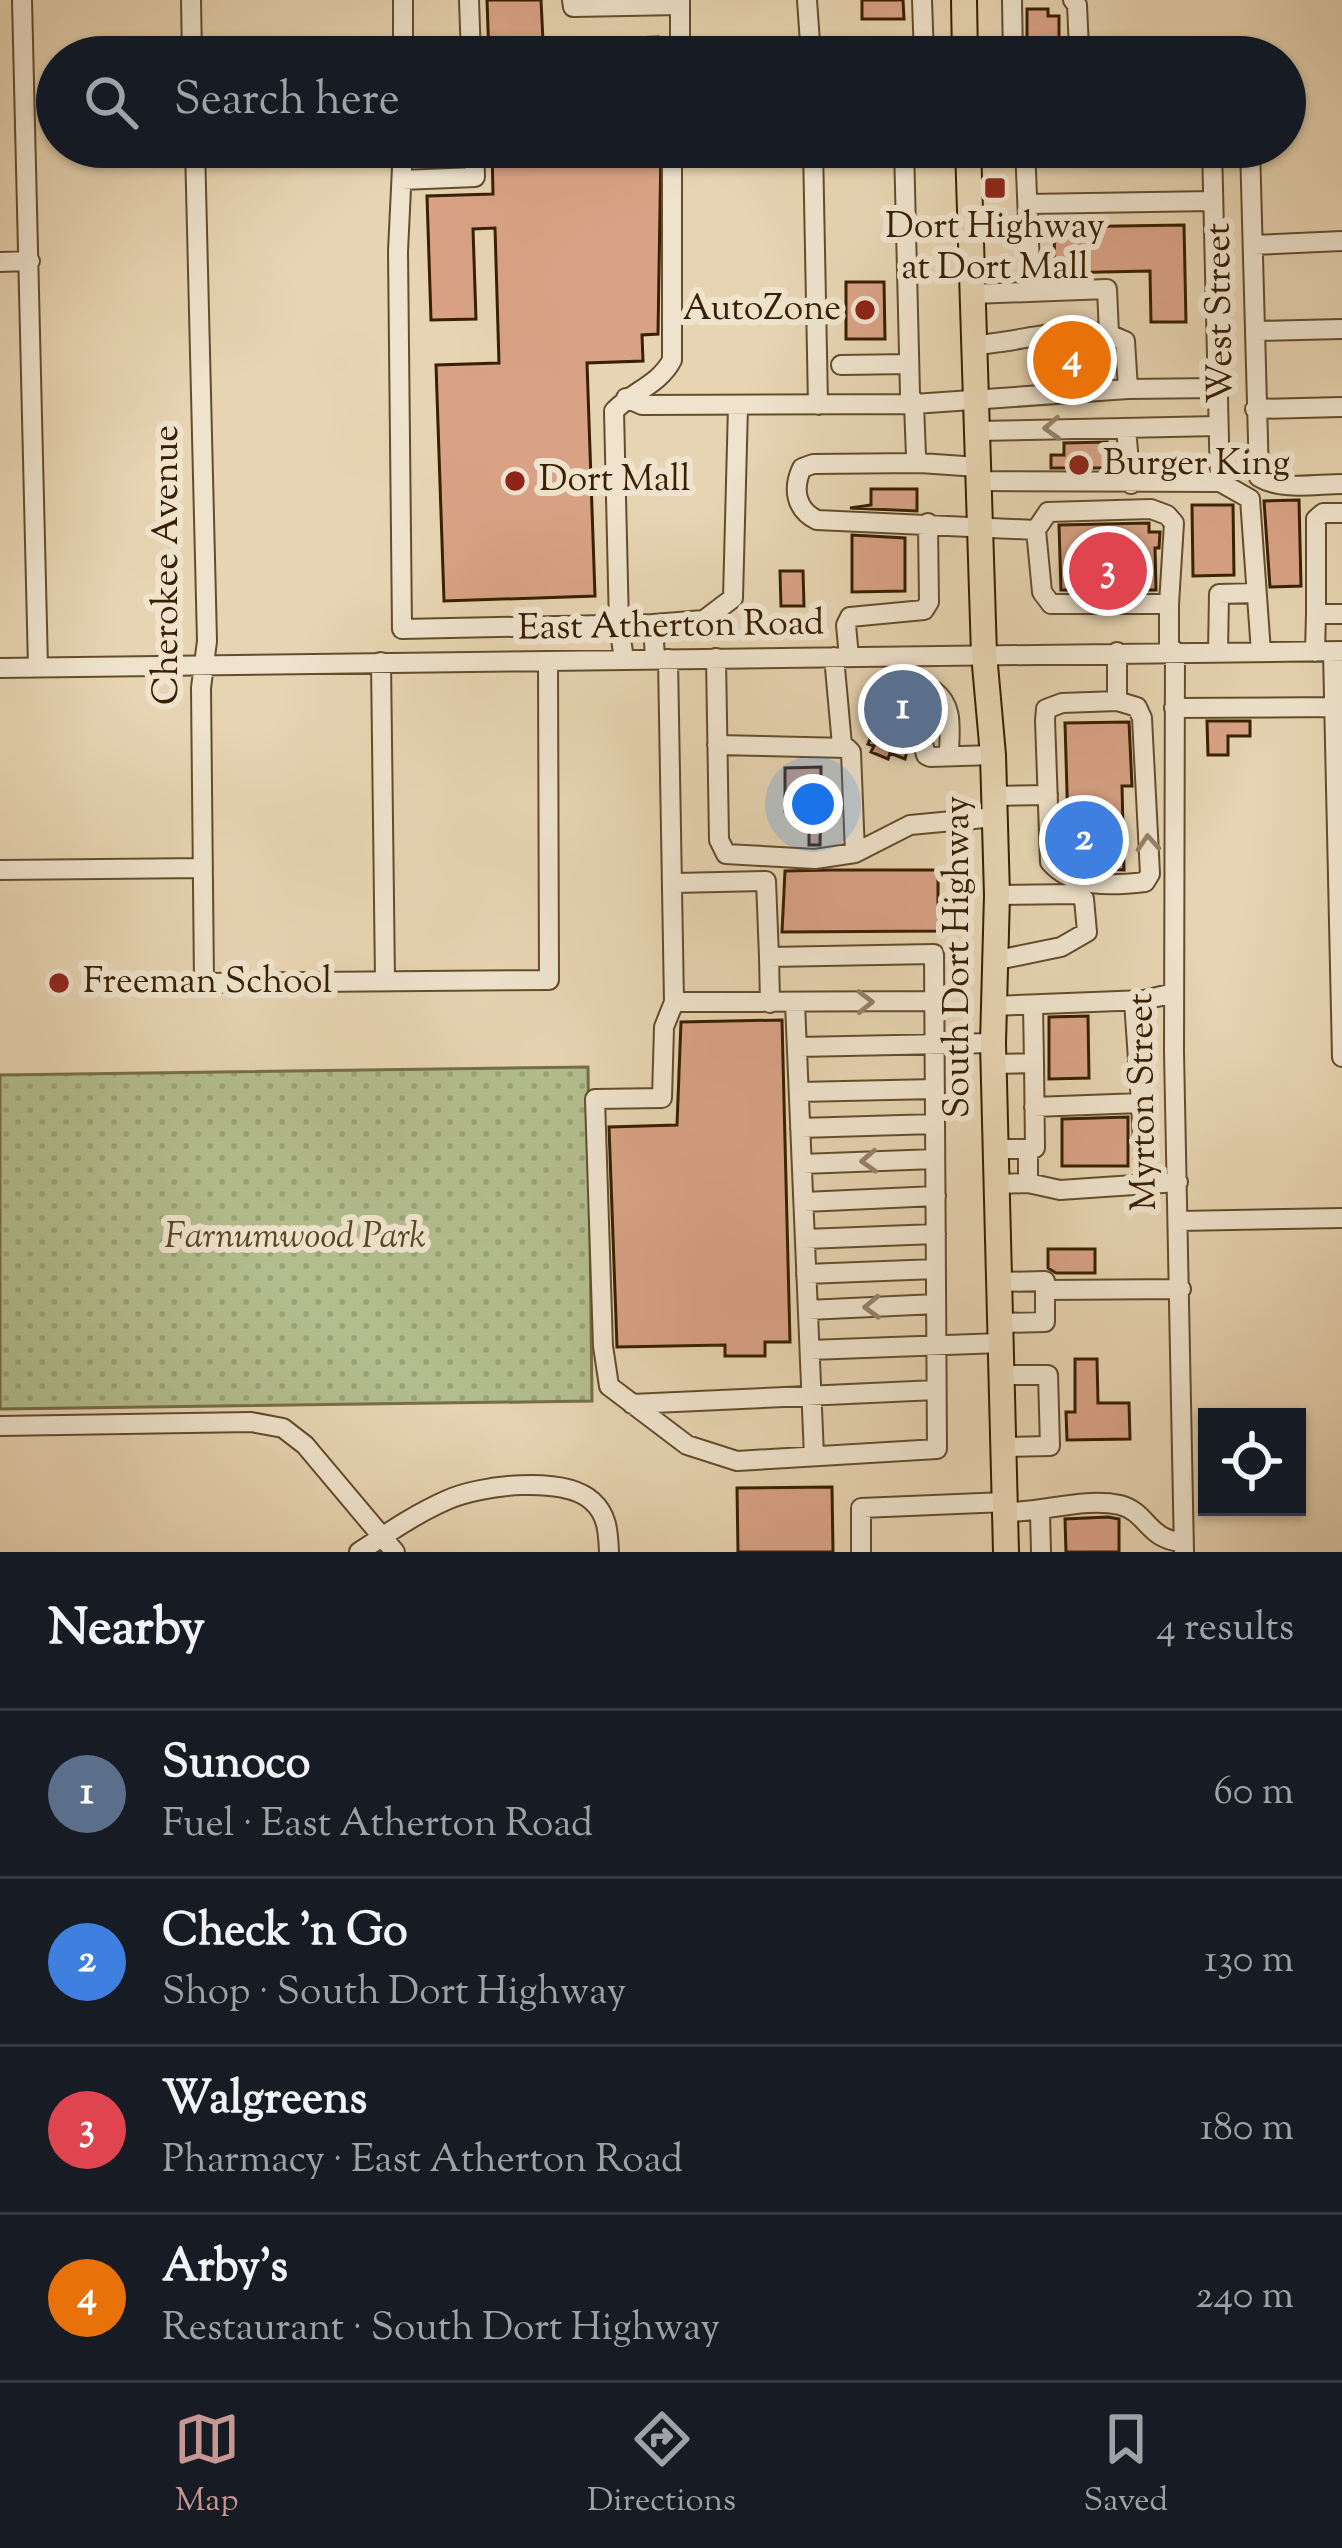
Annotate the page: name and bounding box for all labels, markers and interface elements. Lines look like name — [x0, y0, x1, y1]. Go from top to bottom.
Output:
search box — [36, 36, 1306, 168]
icon: search — [78, 69, 144, 135]
text: Search here — [174, 70, 400, 135]
marker: Dort Highway at Dort Mall — [982, 175, 1008, 201]
place label: Dort Highway at Dort Mall — [885, 202, 1105, 295]
street label: West Street — [1193, 222, 1249, 404]
place label: AutoZone — [683, 284, 841, 336]
marker: AutoZone — [852, 297, 878, 323]
pin: 4 — [1033, 315, 1111, 405]
one-way arrow — [1042, 415, 1061, 441]
street label: Cherokee Avenue — [142, 425, 194, 705]
place label: Burger King — [1103, 439, 1290, 491]
marker: Burger King — [1066, 452, 1092, 478]
place label: Dort Mall — [539, 455, 690, 507]
marker: Dort Mall — [502, 468, 528, 494]
pin: 3 — [1069, 526, 1147, 616]
street label: East Atherton Road — [517, 598, 825, 656]
pin: 1 — [864, 664, 942, 754]
your location — [783, 774, 843, 834]
pin: 2 — [1045, 795, 1123, 885]
street label: South Dort Highway — [933, 796, 985, 1118]
one-way arrow — [1135, 833, 1161, 852]
place label: Freeman School — [83, 957, 332, 1009]
marker: Freeman School — [46, 970, 72, 996]
one-way arrow — [856, 989, 875, 1015]
street label: Myrton Street — [1116, 993, 1172, 1211]
one-way arrow — [859, 1148, 878, 1174]
park label: Farnumwood Park — [164, 1212, 426, 1264]
one-way arrow — [862, 1294, 881, 1320]
map controls — [1198, 1408, 1306, 1516]
button: locate — [1198, 1408, 1306, 1516]
text: Nearby — [48, 1594, 205, 1667]
text: 4 results — [1156, 1602, 1294, 1658]
text: Sunoco — [162, 1733, 310, 1798]
text: 1 — [80, 1766, 94, 1822]
text: 60 m — [1213, 1766, 1294, 1822]
text: Fuel · East Atherton Road — [162, 1798, 593, 1854]
text: Check 'n Go — [162, 1901, 408, 1966]
text: 2 — [78, 1934, 96, 1990]
text: 130 m — [1204, 1934, 1294, 1990]
text: Shop · South Dort Highway — [162, 1966, 626, 2022]
text: Walgreens — [162, 2069, 367, 2134]
text: 3 — [79, 2102, 95, 2158]
text: 180 m — [1200, 2102, 1294, 2158]
text: Pharmacy · East Atherton Road — [162, 2134, 683, 2190]
text: Arby's — [162, 2237, 288, 2302]
text: 4 — [77, 2270, 97, 2326]
text: 240 m — [1195, 2270, 1294, 2326]
text: Restaurant · South Dort Highway — [162, 2302, 720, 2358]
tab: Map — [174, 2406, 240, 2526]
tab: Directions — [587, 2406, 736, 2526]
tab: Saved — [1084, 2406, 1168, 2526]

